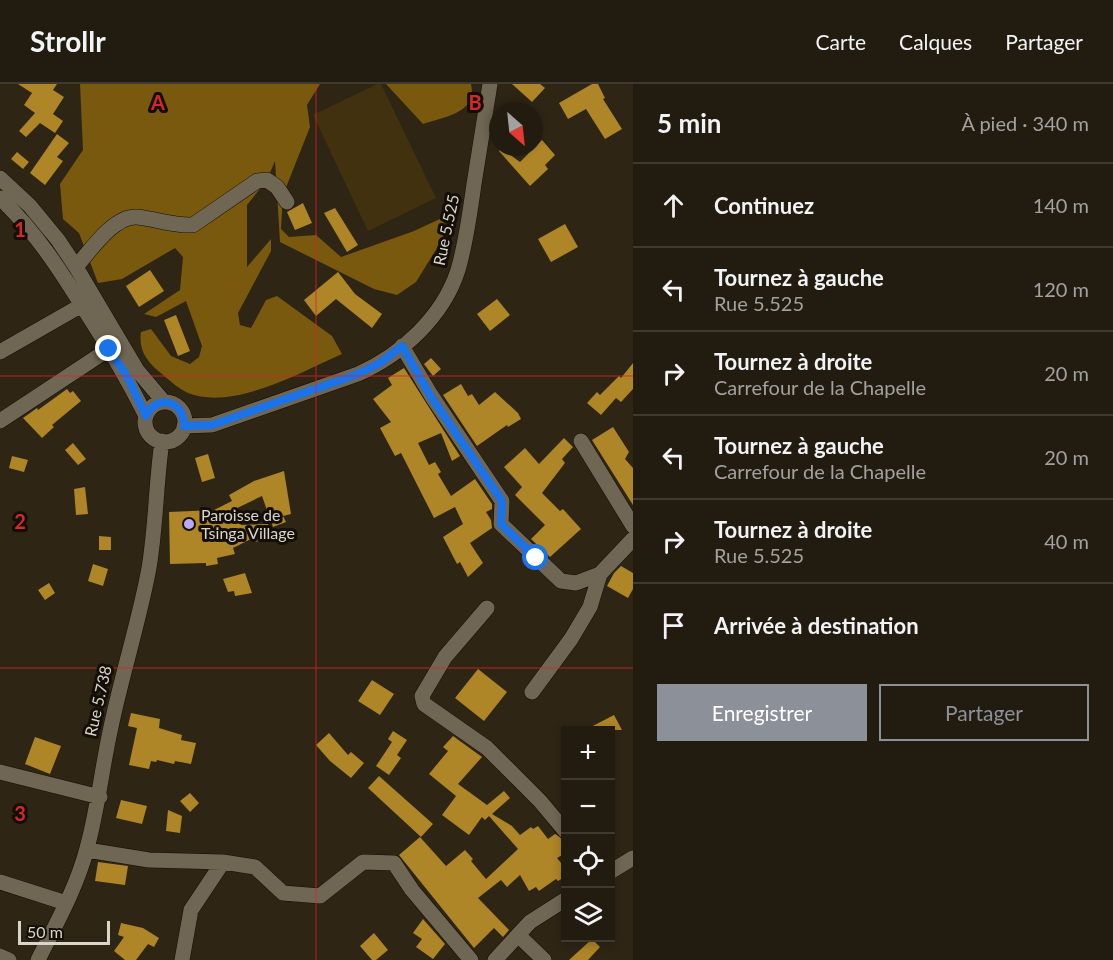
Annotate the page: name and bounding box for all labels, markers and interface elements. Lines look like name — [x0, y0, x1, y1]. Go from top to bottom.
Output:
text: Strollr — [30, 24, 106, 58]
text: Carte — [815, 29, 866, 54]
text: Calques — [899, 29, 972, 54]
text: Partager — [1005, 29, 1083, 54]
text: A — [150, 90, 165, 114]
text: B — [468, 90, 482, 114]
north arrow — [489, 102, 543, 156]
text: 5 min — [657, 107, 721, 139]
text: À pied · 340 m — [961, 111, 1089, 135]
icon: ahead — [657, 189, 690, 222]
text: Continuez — [714, 192, 814, 219]
street label: Rue 5.525 — [429, 193, 462, 267]
text: 140 m — [1033, 193, 1089, 217]
text: 1 — [14, 217, 26, 241]
text: Tournez à gauche — [714, 264, 884, 291]
icon: left — [657, 273, 690, 306]
text: 120 m — [1033, 277, 1089, 301]
text: Rue 5.525 — [714, 291, 804, 315]
route end — [95, 335, 121, 361]
text: Tournez à droite — [714, 348, 872, 375]
icon: right — [657, 357, 690, 390]
text: 20 m — [1044, 361, 1089, 385]
text: Carrefour de la Chapelle — [714, 375, 926, 399]
text: Tournez à gauche — [714, 432, 884, 459]
icon: left — [657, 441, 690, 474]
text: 20 m — [1044, 445, 1089, 469]
text: Carrefour de la Chapelle — [714, 459, 926, 483]
place label: Paroisse de Tsinga Village — [201, 505, 295, 542]
text: 2 — [14, 509, 26, 533]
text: Tournez à droite — [714, 516, 872, 543]
marker: Paroisse de Tsinga Village — [182, 517, 196, 531]
icon: right — [657, 525, 690, 558]
text: 40 m — [1044, 529, 1089, 553]
text: Rue 5.525 — [714, 543, 804, 567]
route start — [522, 544, 548, 570]
icon: arrive — [657, 609, 690, 642]
text: Arrivée à destination — [714, 612, 919, 639]
street label: Rue 5.738 — [80, 664, 115, 738]
button: Enregistrer — [657, 684, 867, 741]
button: Partager — [879, 684, 1089, 741]
map controls — [561, 726, 615, 942]
button: + — [561, 726, 615, 780]
button: − — [561, 780, 615, 834]
text: 3 — [14, 801, 26, 825]
button: locate — [561, 834, 615, 888]
button: layers — [561, 888, 615, 942]
scale bar — [18, 918, 110, 946]
text: 50 m — [27, 922, 63, 941]

